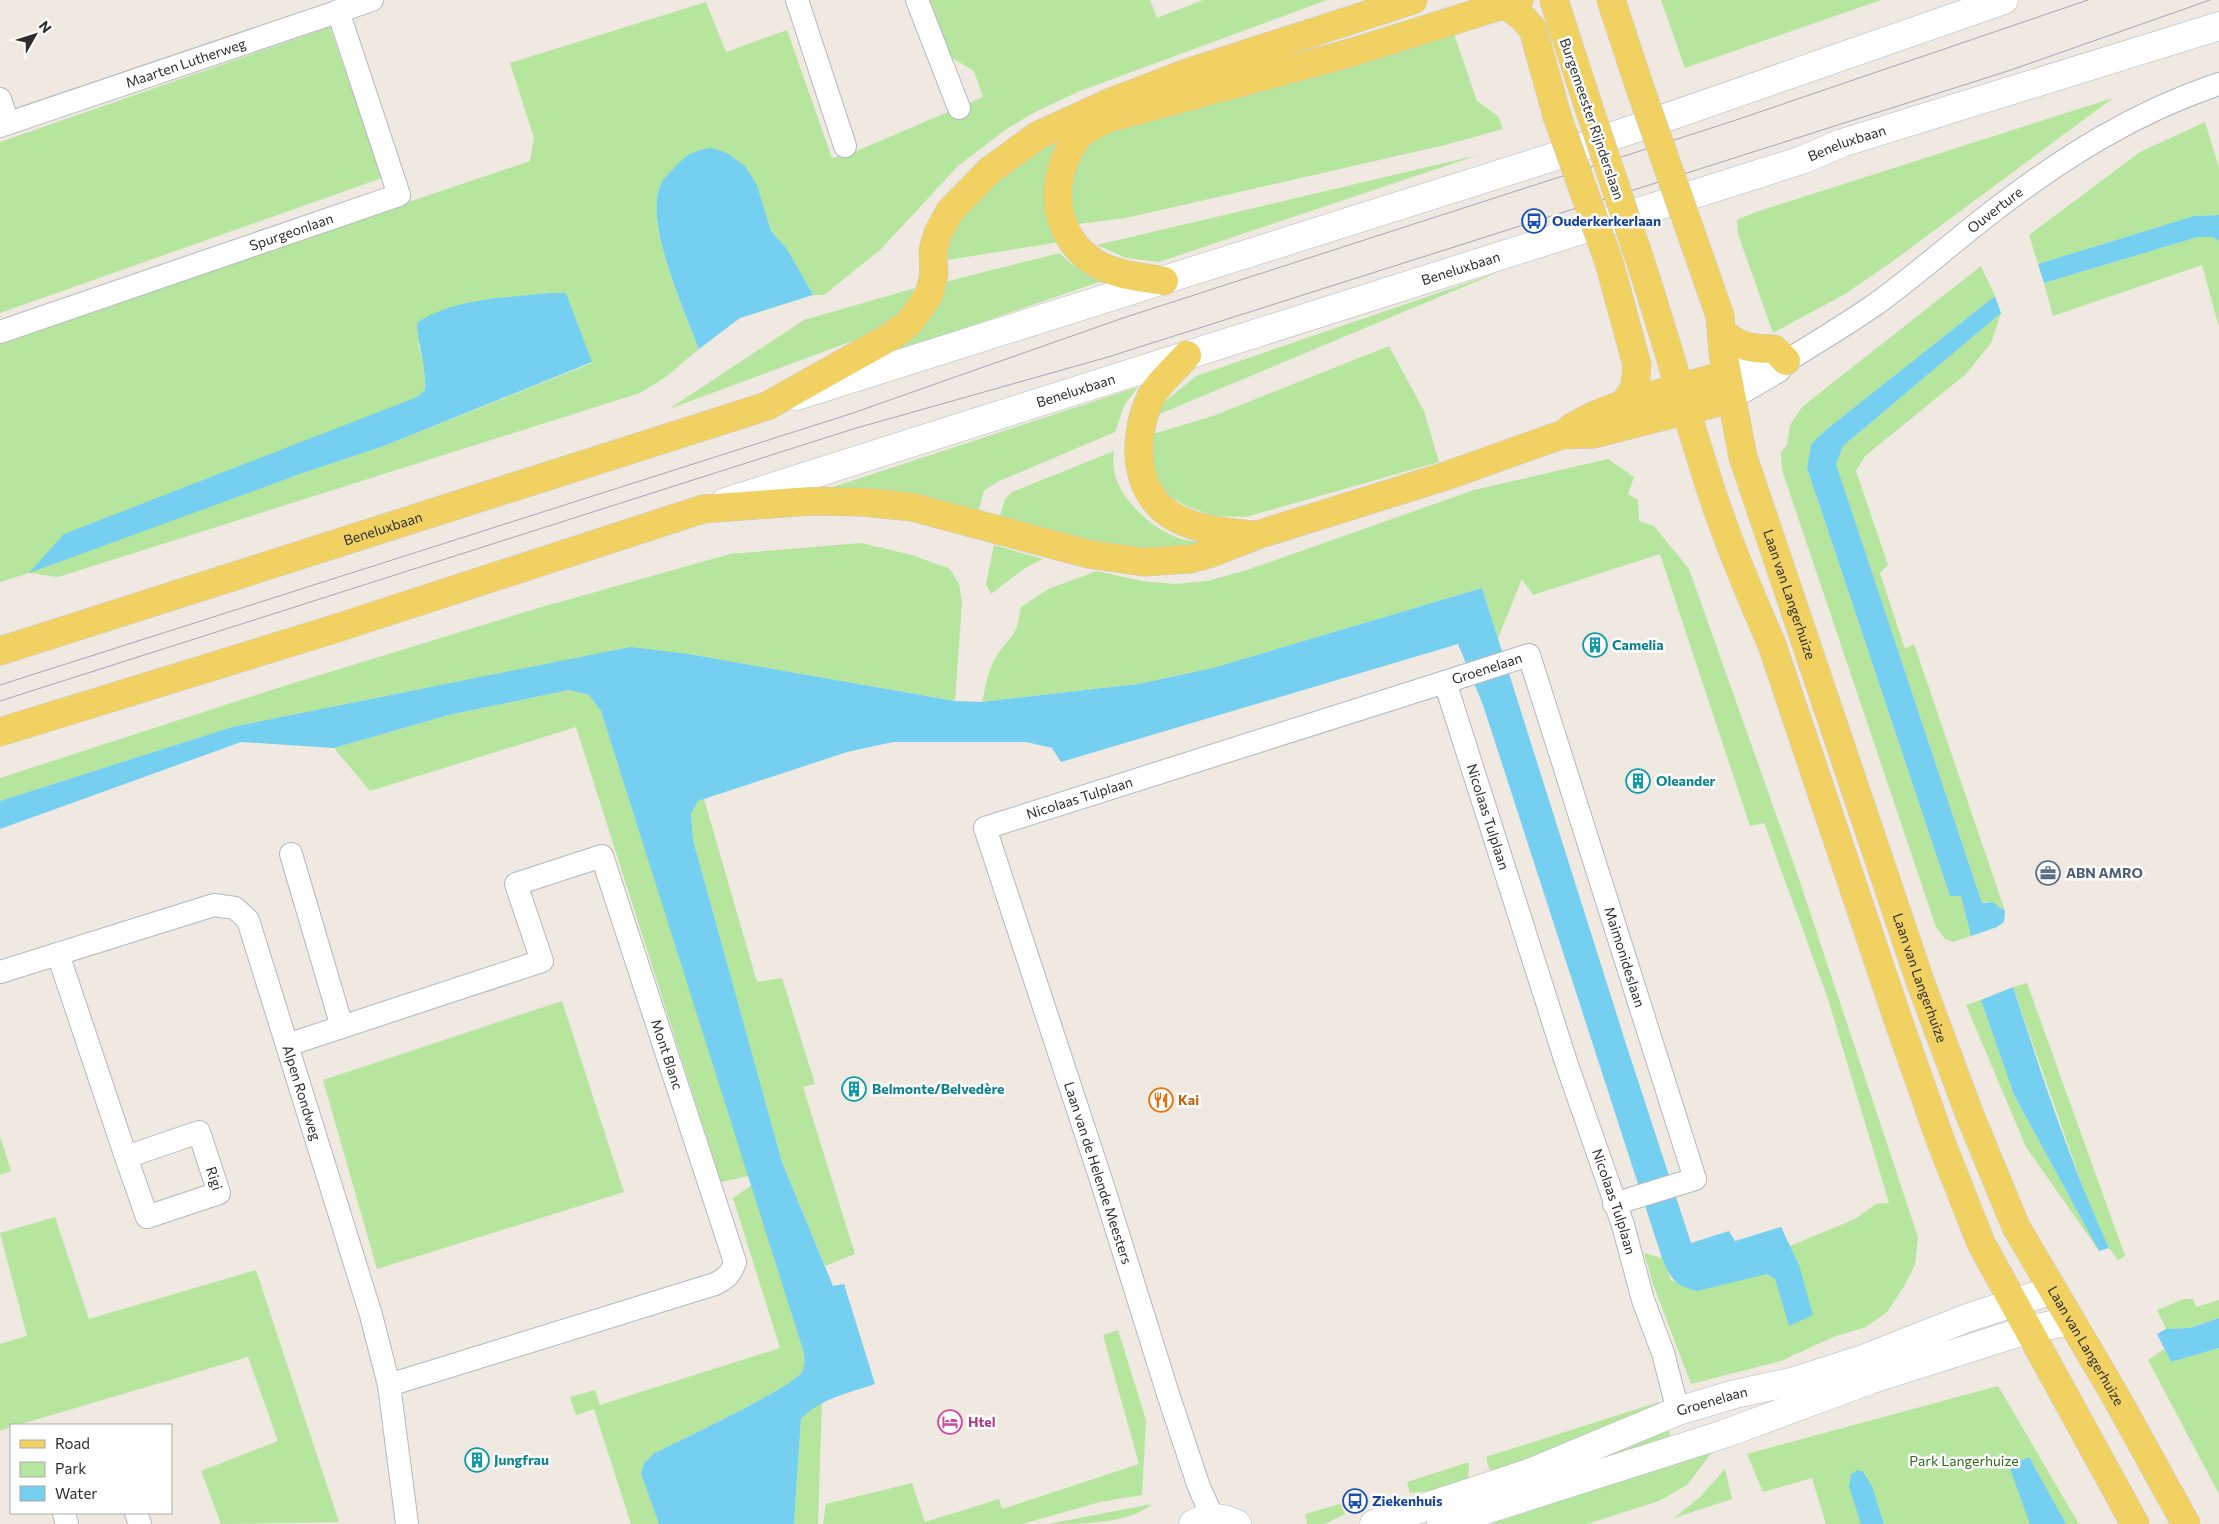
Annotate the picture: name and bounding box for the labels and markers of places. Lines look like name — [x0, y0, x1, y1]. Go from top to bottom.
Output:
bus stop icon: Ouderkerkerlaan — [1521, 208, 1547, 234]
place label: Ouderkerkerlaan — [1552, 212, 1661, 229]
building icon: Camelia — [1582, 632, 1608, 658]
place label: Camelia — [1612, 636, 1664, 653]
building icon: Oleander — [1625, 768, 1651, 794]
place label: Oleander — [1656, 772, 1716, 789]
office icon: ABN AMRO — [2035, 860, 2061, 886]
place label: ABN AMRO — [2066, 864, 2143, 881]
building icon: Belmonte/Belvedère — [841, 1076, 867, 1102]
place label: Belmonte/Belvedère — [872, 1080, 1004, 1097]
restaurant icon: Kai — [1148, 1087, 1174, 1113]
place label: Kai — [1178, 1091, 1199, 1108]
hotel icon: Htel — [937, 1409, 963, 1435]
place label: Htel — [968, 1413, 996, 1430]
building icon: Jungfrau — [464, 1447, 490, 1473]
place label: Jungfrau — [494, 1451, 549, 1468]
bus stop icon: Ziekenhuis — [1342, 1488, 1368, 1514]
place label: Ziekenhuis — [1372, 1492, 1443, 1509]

